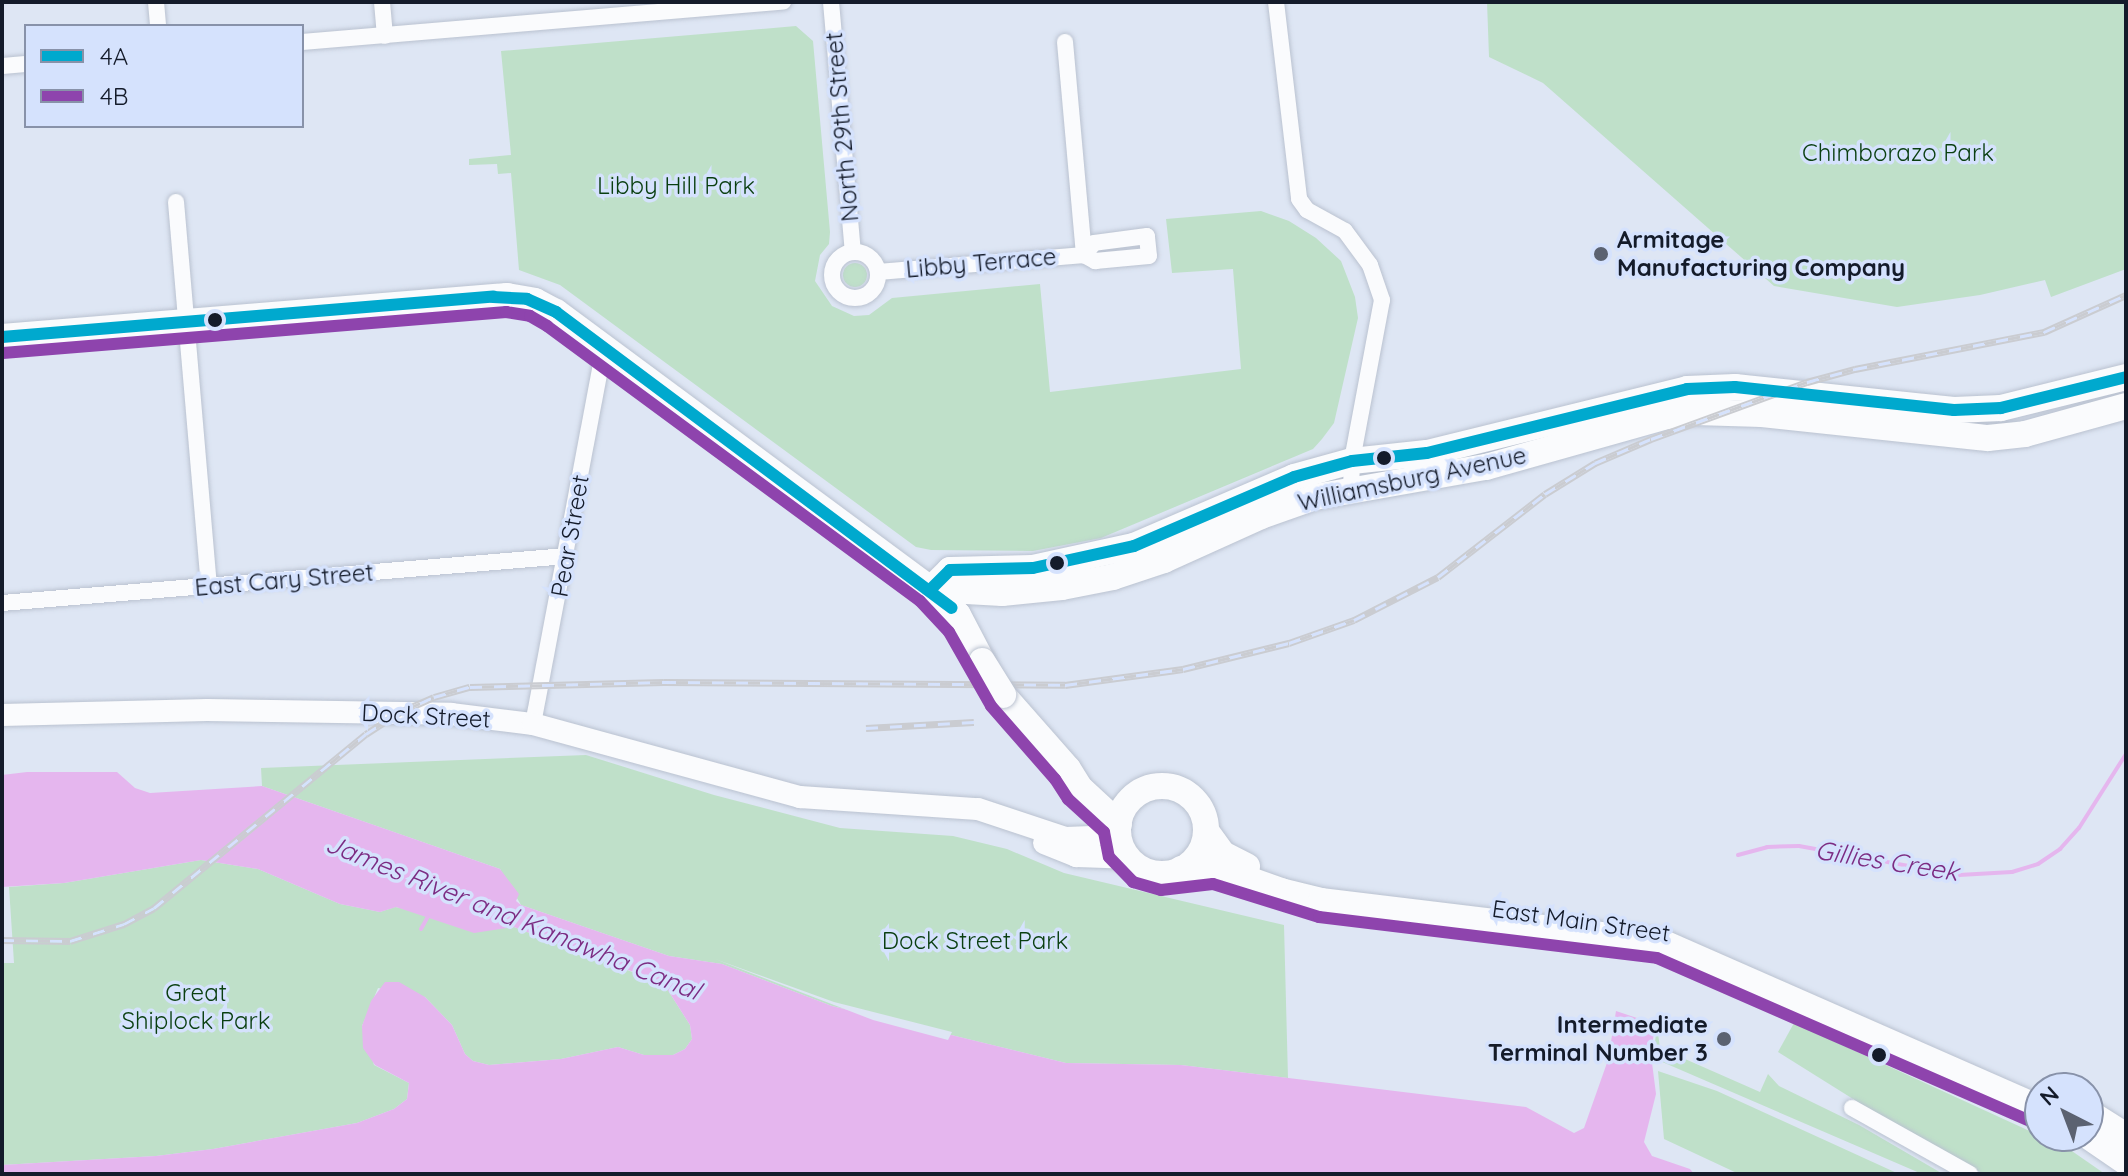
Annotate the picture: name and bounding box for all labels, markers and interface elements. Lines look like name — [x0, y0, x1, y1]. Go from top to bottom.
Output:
legend — [24, 24, 304, 128]
street label: North 29th Street — [819, 31, 865, 223]
text: 4A — [100, 41, 128, 71]
text: 4B — [100, 81, 128, 111]
park label: Chimborazo Park — [1802, 139, 1994, 167]
park label: Libby Hill Park — [597, 172, 755, 200]
place label: Armitage Manufacturing Company — [1617, 226, 1905, 282]
street label: Libby Terrace — [904, 242, 1058, 284]
marker: Armitage Manufacturing Company — [1592, 245, 1610, 263]
unlabelled marker — [207, 312, 223, 328]
street label: Williamsburg Avenue — [1295, 441, 1529, 517]
unlabelled marker — [1376, 450, 1392, 466]
street label: Pear Street — [545, 473, 595, 599]
unlabelled marker — [1049, 555, 1065, 571]
street label: East Cary Street — [193, 558, 375, 602]
street label: Dock Street — [361, 698, 491, 734]
water label: James River and Kanawha Canal — [321, 827, 705, 1007]
water label: Gillies Creek — [1813, 834, 1961, 888]
street label: East Main Street — [1490, 894, 1672, 948]
park label: Dock Street Park — [882, 927, 1068, 955]
park label: Great Shiplock Park — [121, 979, 271, 1035]
place label: Intermediate Terminal Number 3 — [1488, 1011, 1708, 1067]
marker: Intermediate Terminal Number 3 — [1715, 1030, 1733, 1048]
unlabelled marker — [1871, 1047, 1887, 1063]
north arrow — [2024, 1072, 2104, 1152]
text: N — [2034, 1080, 2065, 1111]

